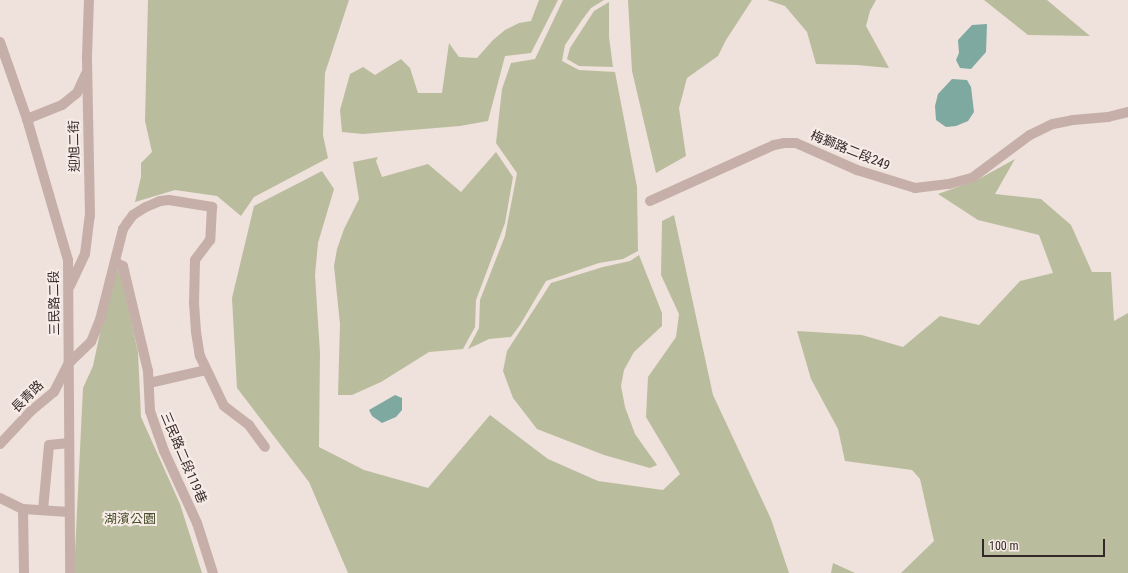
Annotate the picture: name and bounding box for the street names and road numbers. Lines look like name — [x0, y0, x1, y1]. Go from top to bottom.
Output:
street label: 迎旭二街 — [67, 120, 83, 172]
street label: 梅獅路二段249 — [808, 128, 892, 174]
street label: 三民路二段 — [47, 270, 63, 336]
street label: 長青路 — [9, 378, 47, 416]
street label: 三民路二段119巷 — [157, 410, 209, 506]

